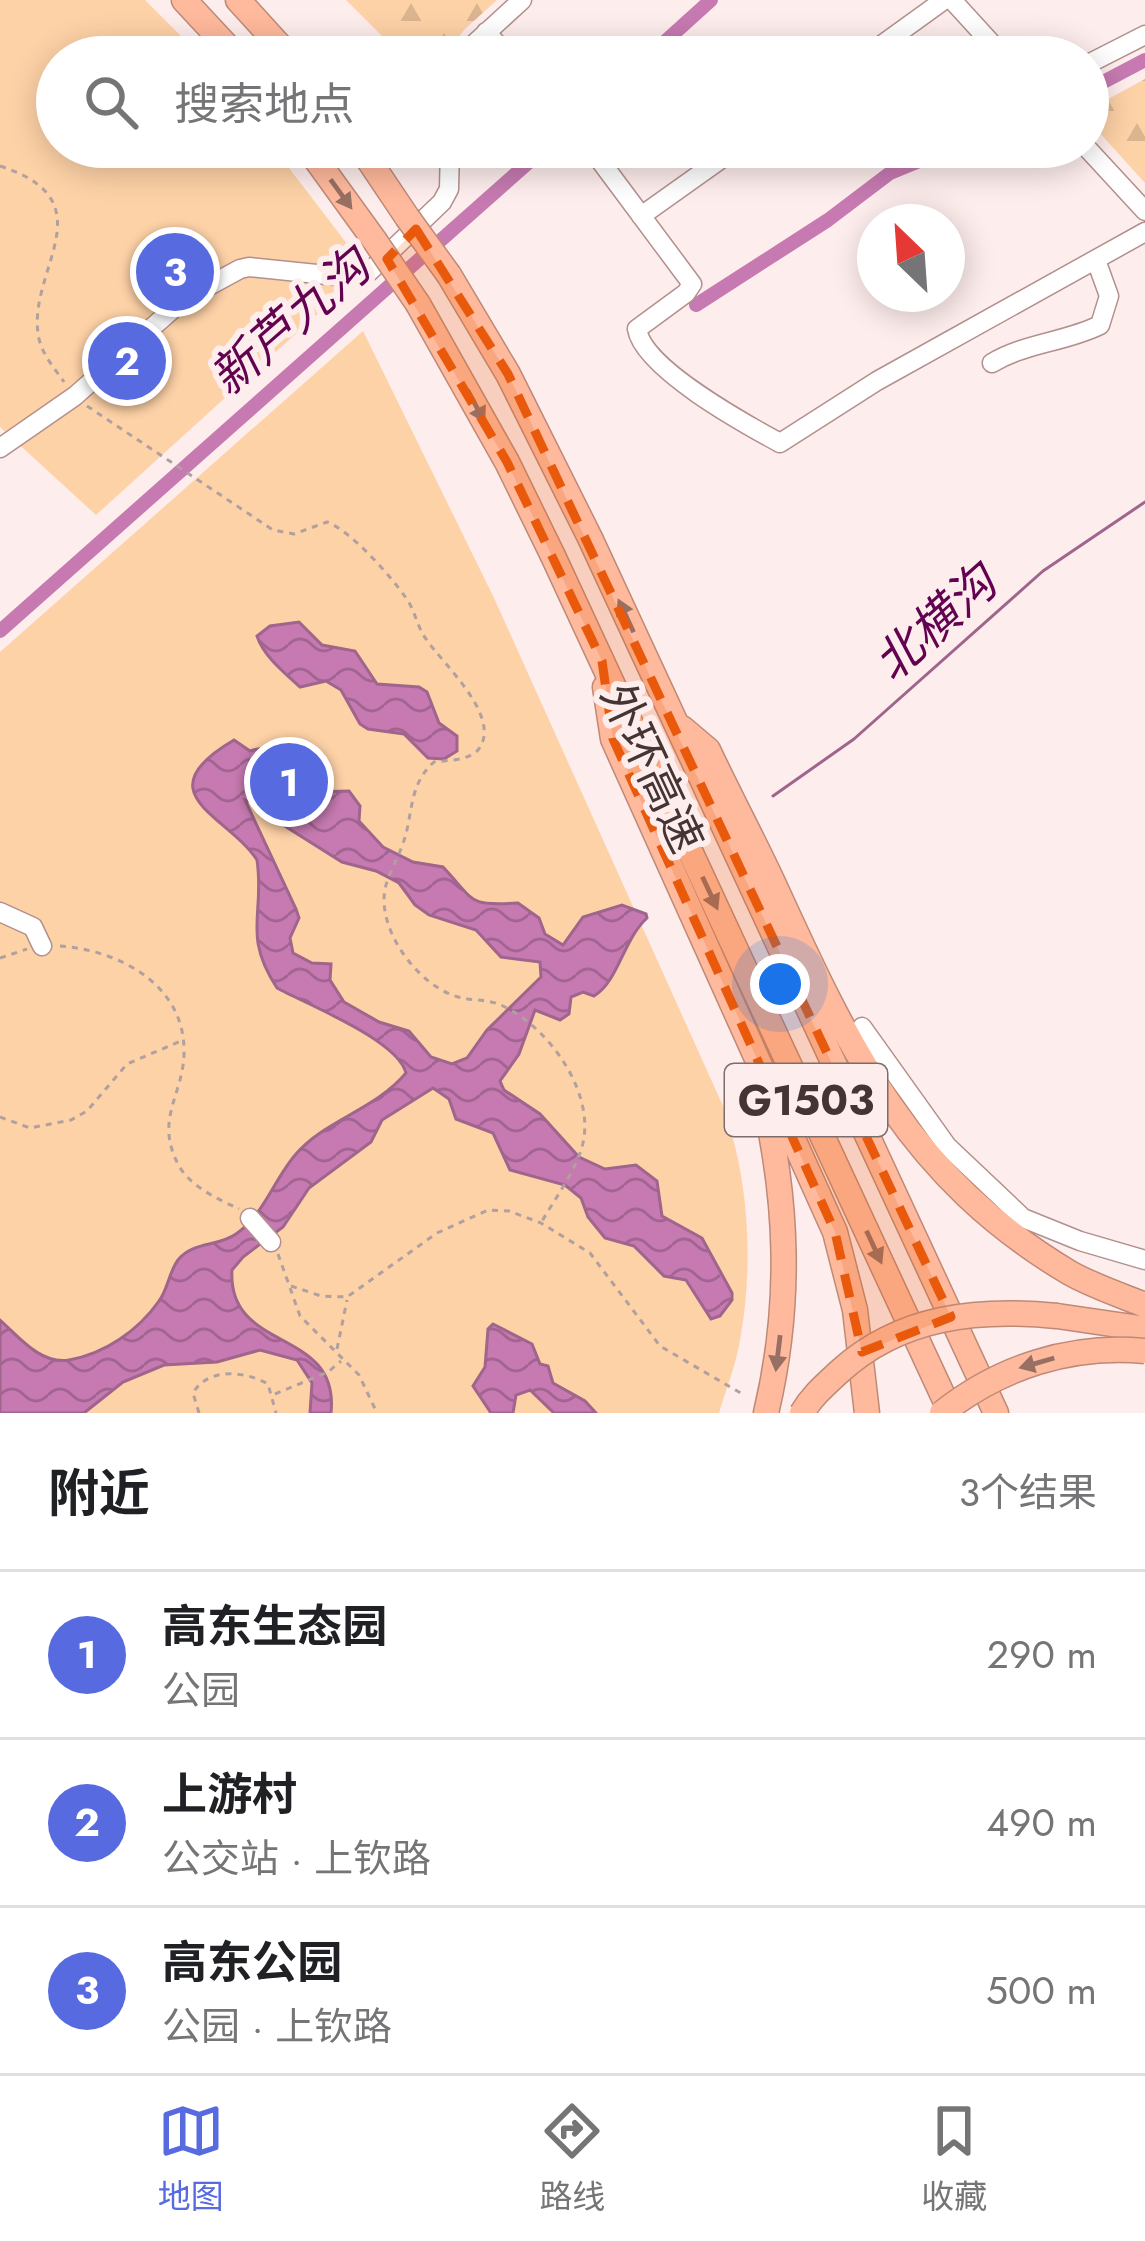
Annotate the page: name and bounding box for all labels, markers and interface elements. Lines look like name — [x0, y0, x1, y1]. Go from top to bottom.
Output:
search box — [36, 36, 1109, 168]
icon: search — [78, 69, 144, 135]
text: 搜索地点 — [174, 72, 354, 137]
one-way arrow — [329, 178, 352, 210]
north arrow — [857, 204, 965, 312]
pin: 3 — [136, 227, 214, 317]
water label: 新芦九沟 — [195, 230, 389, 411]
pin: 2 — [88, 316, 166, 406]
one-way arrow — [465, 389, 486, 424]
water label: 北横沟 — [858, 546, 1015, 697]
one-way arrow — [616, 599, 636, 634]
street label: 外环高速 — [585, 673, 719, 863]
pin: 1 — [250, 737, 328, 827]
one-way arrow — [700, 876, 720, 911]
your location — [750, 954, 810, 1014]
road number: G1503 — [725, 1064, 887, 1136]
one-way arrow — [864, 1230, 884, 1265]
one-way arrow — [768, 1335, 787, 1373]
one-way arrow — [1019, 1354, 1056, 1373]
text: 附近 — [48, 1456, 150, 1530]
text: 3个结果 — [959, 1464, 1097, 1521]
text: 高东生态园 — [162, 1594, 387, 1659]
text: 1 — [77, 1626, 97, 1683]
text: 290 m — [987, 1626, 1097, 1683]
text: 公园 — [162, 1662, 240, 1719]
text: 上游村 — [162, 1762, 297, 1827]
text: 2 — [74, 1794, 100, 1851]
text: 490 m — [986, 1794, 1097, 1851]
text: 公交站 · 上钦路 — [162, 1830, 431, 1887]
text: 高东公园 — [162, 1930, 342, 1995]
text: 3 — [75, 1962, 99, 2019]
text: 500 m — [986, 1962, 1097, 2019]
text: 公园 · 上钦路 — [162, 1998, 392, 2055]
tab: 地图 — [158, 2098, 224, 2220]
tab: 路线 — [539, 2098, 605, 2220]
tab: 收藏 — [921, 2098, 987, 2220]

